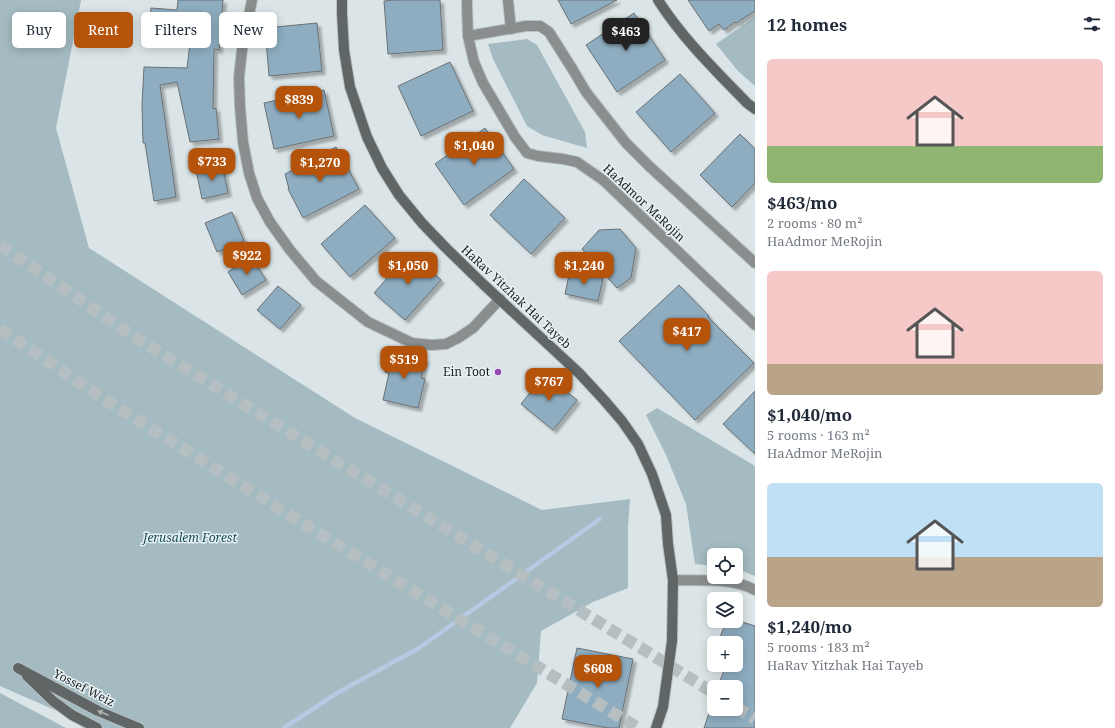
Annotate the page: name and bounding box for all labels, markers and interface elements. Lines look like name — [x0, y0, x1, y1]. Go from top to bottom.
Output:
chip: Buy — [12, 12, 66, 48]
chip: Rent — [74, 12, 133, 48]
chip: Filters — [141, 12, 211, 48]
chip: New — [219, 12, 277, 48]
text: 12 homes — [767, 13, 847, 36]
icon: filters — [1081, 13, 1103, 35]
pin: $463 — [602, 18, 650, 52]
text: $463 — [611, 22, 641, 40]
icon: home — [899, 85, 971, 157]
pin: $839 — [275, 86, 323, 120]
text: $839 — [284, 90, 314, 108]
pin: $1,040 — [441, 132, 507, 166]
text: $1,040 — [454, 136, 494, 154]
pin: $733 — [188, 148, 236, 182]
pin: $1,270 — [287, 149, 353, 183]
text: $733 — [197, 152, 227, 170]
text: $1,270 — [300, 153, 340, 171]
street label: HaAdmor MeRojin — [600, 160, 689, 245]
text: $463/mo — [767, 191, 838, 214]
text: 2 rooms · 80 m² — [767, 214, 862, 232]
text: HaAdmor MeRojin — [767, 232, 882, 250]
street label: HaRav Yitzhak Hai Tayeb — [458, 241, 575, 352]
pin: $922 — [223, 242, 271, 276]
text: $922 — [232, 246, 262, 264]
pin: $1,050 — [375, 252, 441, 286]
pin: $1,240 — [551, 252, 617, 286]
text: $1,050 — [388, 256, 428, 274]
text: $1,240 — [564, 256, 604, 274]
icon: home — [899, 297, 971, 369]
pin: $417 — [663, 318, 711, 352]
text: $417 — [672, 322, 702, 340]
pin: $519 — [380, 346, 428, 380]
text: $519 — [389, 350, 419, 368]
place label: Ein Toot — [443, 363, 490, 380]
marker: Ein Toot — [493, 367, 503, 377]
pin: $767 — [525, 368, 573, 402]
text: $767 — [534, 372, 564, 390]
text: $1,040/mo — [767, 403, 852, 426]
text: 5 rooms · 163 m² — [767, 426, 870, 444]
text: HaAdmor MeRojin — [767, 444, 882, 462]
icon: home — [899, 509, 971, 581]
park label: Jerusalem Forest — [141, 529, 237, 546]
map controls — [707, 548, 743, 716]
button: locate — [707, 548, 743, 584]
button: layers — [707, 592, 743, 628]
text: $1,240/mo — [767, 615, 852, 638]
button: + — [707, 636, 743, 672]
text: 5 rooms · 183 m² — [767, 638, 870, 656]
pin: $608 — [574, 655, 622, 689]
text: HaRav Yitzhak Hai Tayeb — [767, 656, 924, 674]
text: $608 — [583, 659, 613, 677]
street label: Yossef Weiz — [50, 664, 118, 710]
button: − — [707, 680, 743, 716]
one-way arrow — [97, 710, 108, 716]

